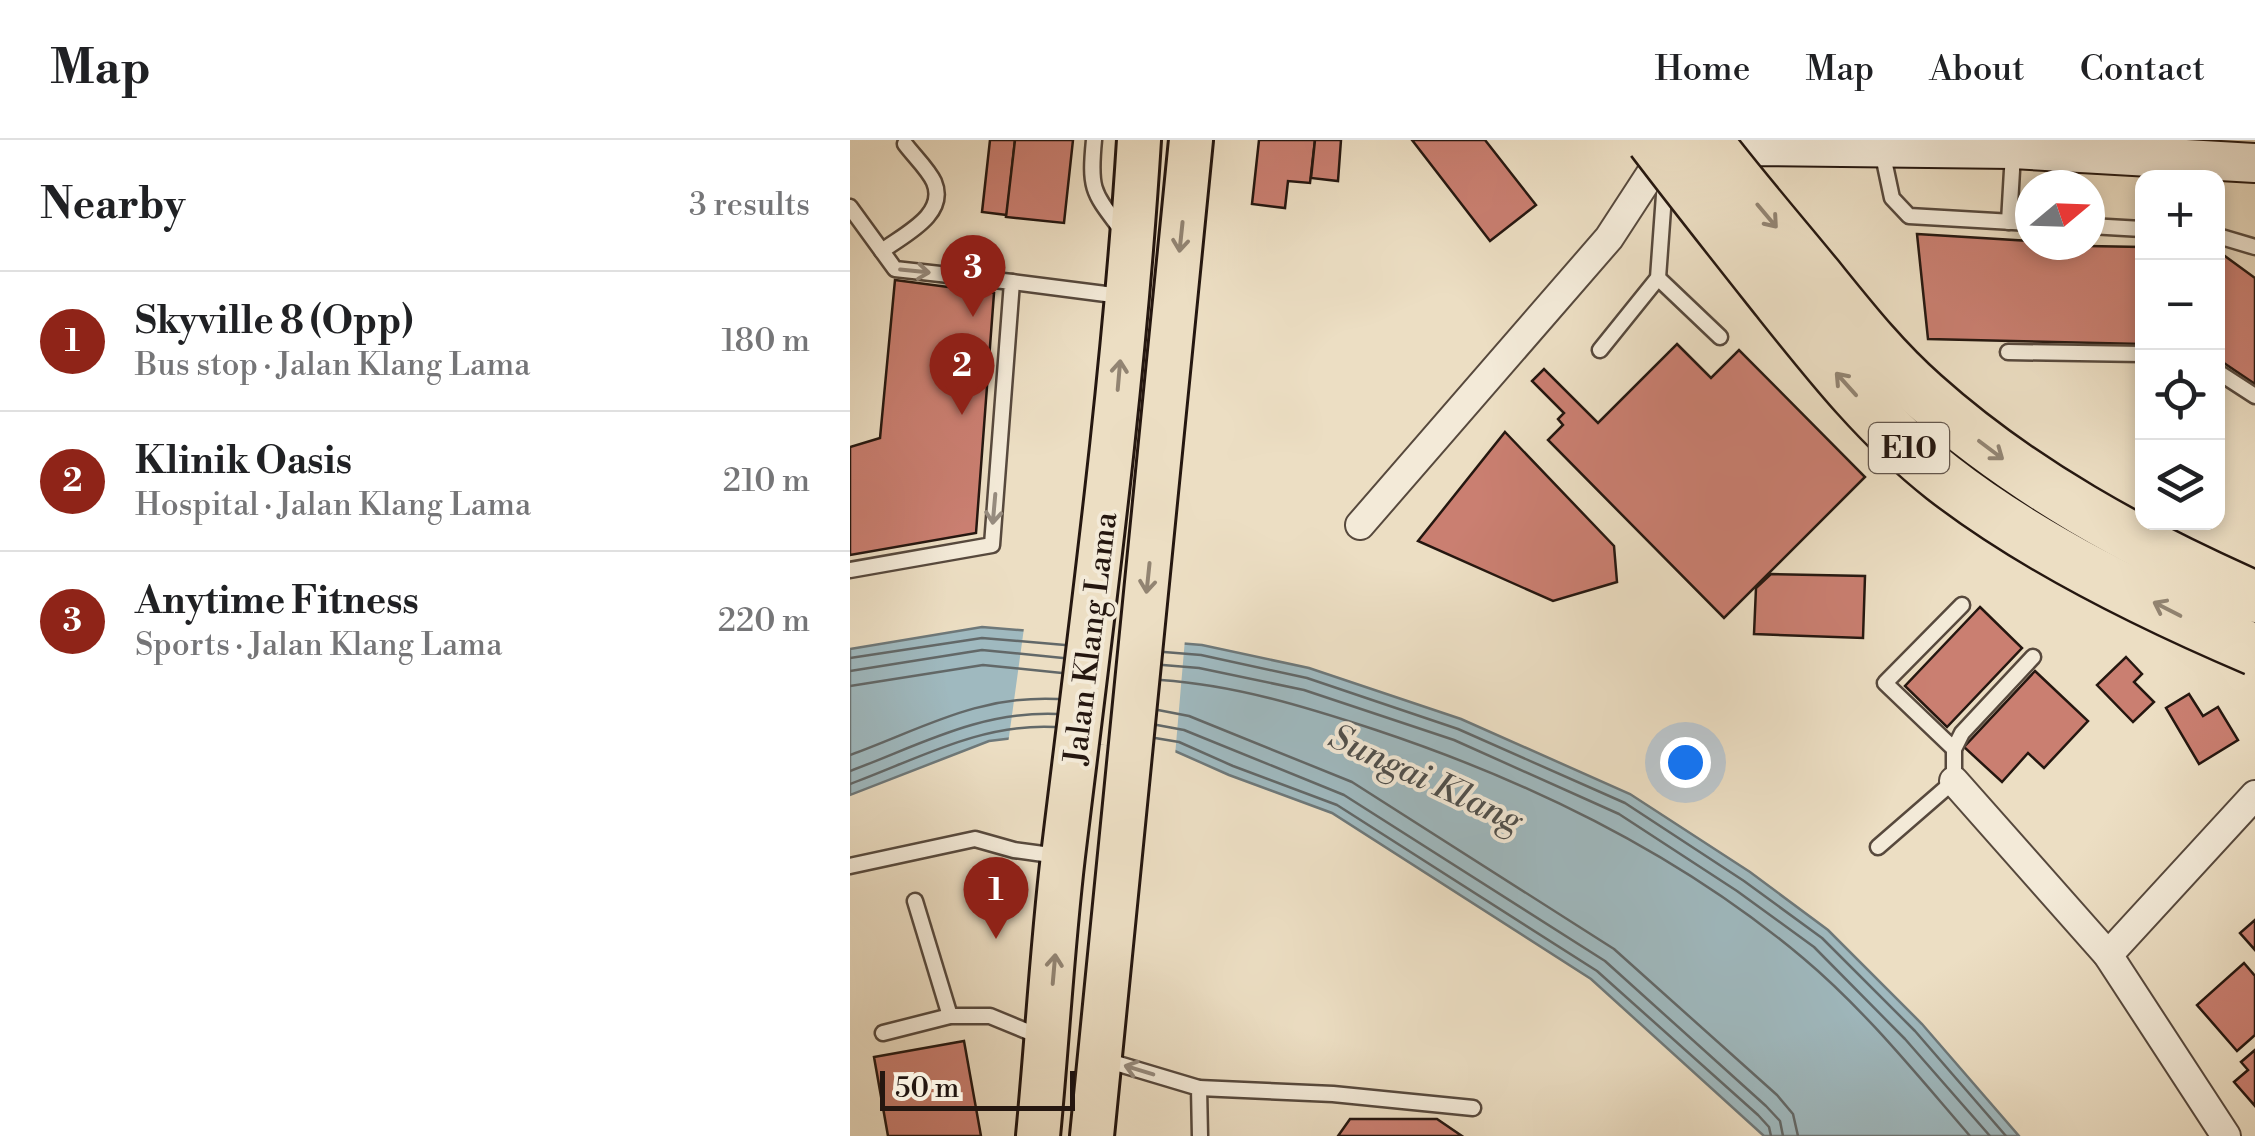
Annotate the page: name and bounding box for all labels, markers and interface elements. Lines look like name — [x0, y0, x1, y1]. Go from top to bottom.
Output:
text: Map — [50, 39, 151, 99]
text: Home — [1654, 48, 1750, 91]
text: Map — [1805, 48, 1874, 91]
text: About — [1929, 48, 2025, 91]
text: Contact — [2080, 48, 2205, 91]
north arrow — [2015, 170, 2105, 260]
map controls — [2135, 170, 2225, 530]
button: + — [2135, 170, 2225, 260]
text: Nearby — [40, 179, 185, 232]
text: 3 results — [689, 185, 810, 225]
one-way arrow — [1756, 203, 1778, 229]
one-way arrow — [1171, 220, 1190, 253]
pin: 3 — [940, 234, 1006, 317]
button: − — [2135, 260, 2225, 350]
one-way arrow — [899, 262, 931, 281]
text: Skyville 8 (Opp) — [135, 298, 413, 345]
text: 1 — [65, 321, 80, 361]
text: 180 m — [721, 321, 810, 361]
pin: 2 — [930, 332, 994, 415]
text: Bus stop · Jalan Klang Lama — [135, 345, 530, 385]
button: locate — [2135, 350, 2225, 440]
one-way arrow — [1110, 360, 1129, 392]
one-way arrow — [1834, 372, 1857, 397]
road number: E10 — [1869, 423, 1949, 473]
text: Klinik Oasis — [135, 438, 352, 485]
one-way arrow — [1977, 439, 2004, 460]
button: layers — [2135, 440, 2225, 530]
text: 2 — [62, 461, 83, 501]
text: 210 m — [723, 461, 810, 501]
text: Hospital · Jalan Klang Lama — [135, 485, 531, 525]
one-way arrow — [985, 492, 1004, 524]
street label: Jalan Klang Lama — [1056, 509, 1126, 768]
one-way arrow — [1138, 561, 1157, 593]
text: Anytime Fitness — [135, 578, 419, 625]
one-way arrow — [2152, 599, 2182, 618]
text: 3 — [63, 601, 82, 641]
text: 220 m — [718, 601, 810, 641]
text: Sports · Jalan Klang Lama — [135, 625, 502, 665]
water label: Sungai Klang — [1322, 716, 1531, 844]
your location — [1660, 737, 1711, 788]
pin: 1 — [964, 856, 1028, 939]
one-way arrow — [1044, 954, 1063, 986]
one-way arrow — [1124, 1060, 1155, 1078]
scale bar — [880, 1066, 1075, 1110]
text: 50 m — [895, 1071, 959, 1106]

